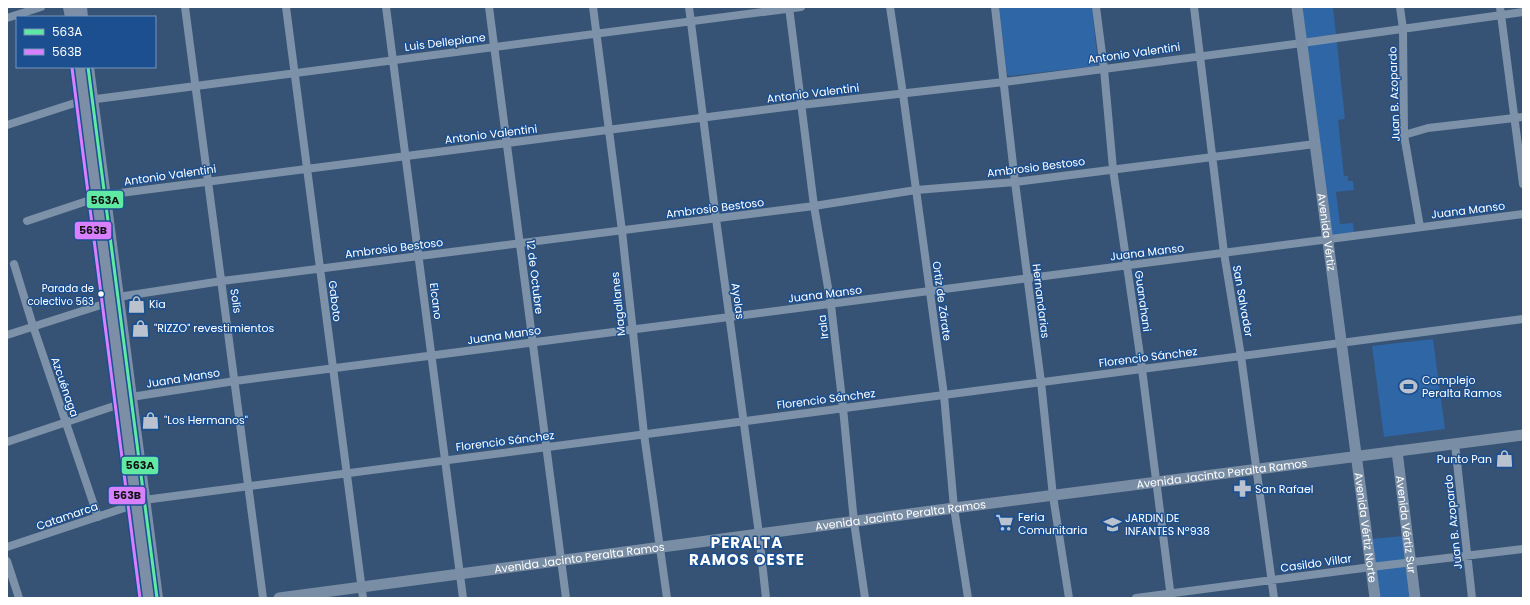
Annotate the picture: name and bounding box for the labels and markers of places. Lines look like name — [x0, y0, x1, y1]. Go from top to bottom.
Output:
place label: Parada de colectivo 563 — [28, 281, 94, 309]
marker: Parada de colectivo 563 — [96, 289, 106, 299]
shop icon: Kia — [126, 294, 146, 314]
place label: Kia — [149, 296, 166, 312]
shop icon: "RIZZO" revestimientos — [131, 318, 151, 338]
place label: "RIZZO" revestimientos — [154, 320, 275, 336]
place label: Complejo Peralta Ramos — [1422, 372, 1502, 401]
sports icon: Complejo Peralta Ramos — [1399, 376, 1419, 396]
shop icon: "Los Hermanos" — [141, 410, 161, 430]
place label: "Los Hermanos" — [164, 412, 248, 428]
shop icon: Punto Pan — [1495, 449, 1515, 469]
place label: Punto Pan — [1437, 451, 1492, 467]
pharmacy icon: San Rafael — [1232, 479, 1252, 499]
place label: San Rafael — [1255, 481, 1314, 497]
place label: Feria Comunitaria — [1018, 509, 1087, 538]
place label: JARDIN DE INFANTES Nº938 — [1125, 510, 1210, 539]
supermarket icon: Feria Comunitaria — [995, 513, 1015, 533]
school or university icon: JARDIN DE INFANTES Nº938 — [1102, 514, 1122, 534]

